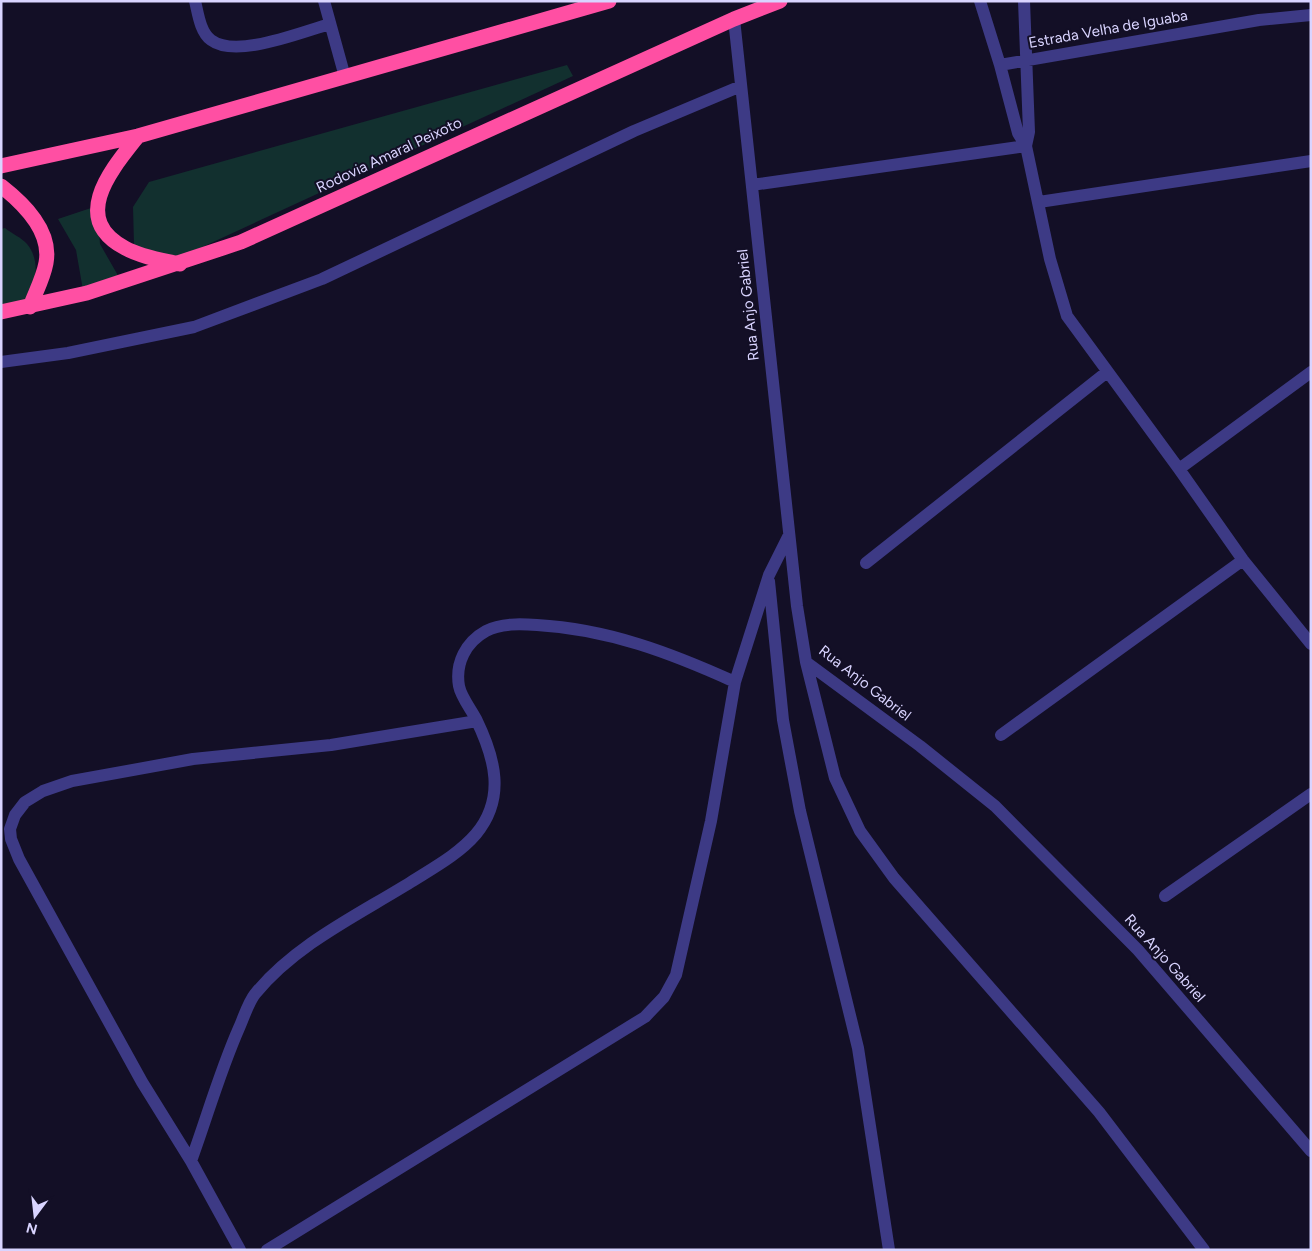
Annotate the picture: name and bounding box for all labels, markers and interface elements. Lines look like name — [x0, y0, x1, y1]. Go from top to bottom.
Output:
street label: Estrada Velha de Iguaba — [1027, 6, 1189, 52]
street label: Rodovia Amaral Peixoto — [313, 113, 465, 197]
street label: Rua Anjo Gabriel — [733, 248, 763, 362]
street label: Rua Anjo Gabriel — [815, 641, 915, 725]
street label: Rua Anjo Gabriel — [1121, 910, 1209, 1006]
north arrow — [10, 1191, 60, 1241]
text: N — [24, 1218, 39, 1238]

